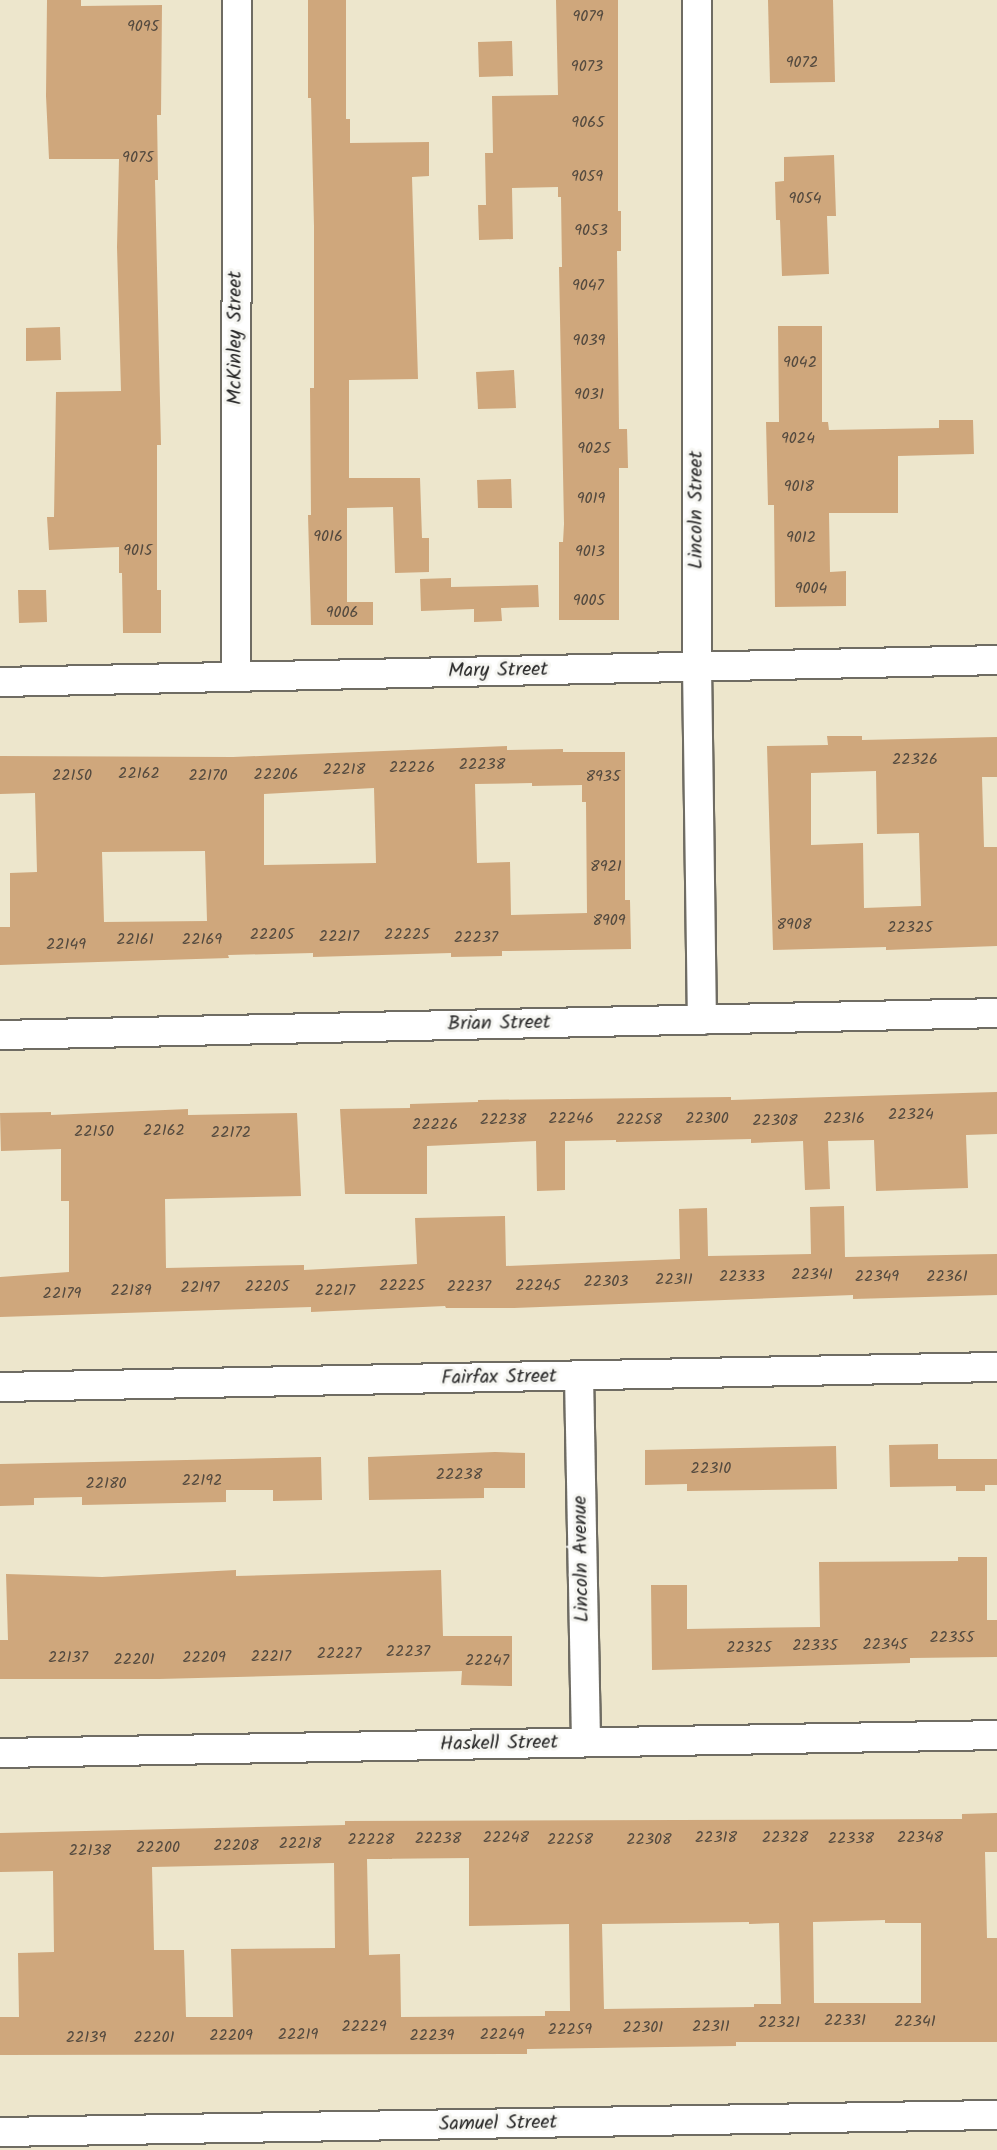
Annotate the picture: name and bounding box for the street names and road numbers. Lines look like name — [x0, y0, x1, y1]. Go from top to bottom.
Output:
street label: McKinley Street — [224, 271, 248, 405]
street label: Lincoln Street — [685, 451, 709, 569]
street label: Mary Street — [448, 658, 548, 684]
street label: Brian Street — [447, 1011, 551, 1037]
street label: Fairfax Street — [441, 1365, 557, 1391]
street label: Lincoln Avenue — [569, 1495, 595, 1623]
street label: Haskell Street — [440, 1731, 558, 1757]
street label: Samuel Street — [439, 2111, 557, 2137]

